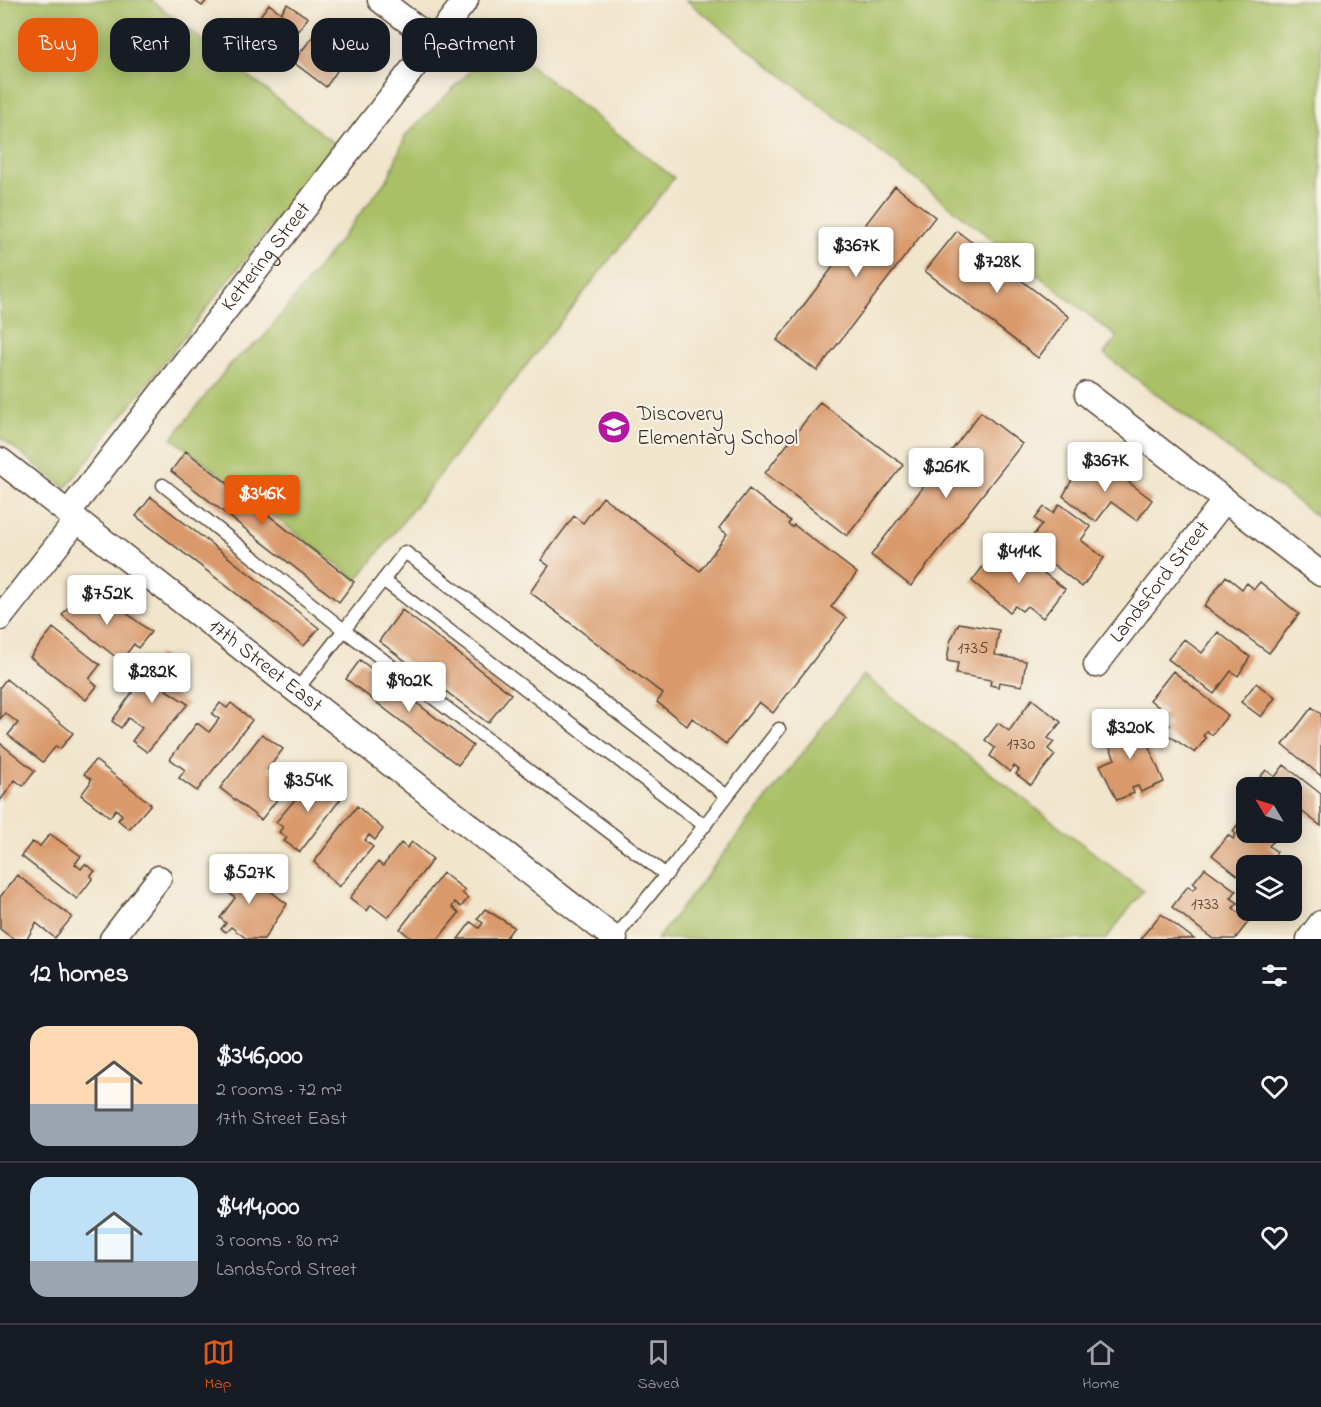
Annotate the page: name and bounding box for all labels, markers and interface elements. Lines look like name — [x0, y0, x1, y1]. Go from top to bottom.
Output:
chip: Buy — [18, 18, 98, 72]
chip: Rent — [110, 18, 190, 72]
chip: Filters — [202, 18, 299, 72]
chip: New — [311, 18, 390, 72]
chip: Apartment — [402, 18, 537, 72]
street label: Kettering Street — [214, 196, 319, 318]
pin: $367K — [814, 227, 898, 278]
text: $367K — [832, 232, 880, 261]
pin: $728K — [955, 243, 1039, 294]
text: $728K — [973, 248, 1021, 277]
place label: Discovery Elementary School — [636, 400, 798, 456]
school or university icon: Discovery Elementary School — [596, 409, 632, 445]
pin: $367K — [1063, 442, 1147, 493]
text: $367K — [1081, 447, 1129, 476]
pin: $261K — [904, 448, 988, 499]
text: $261K — [923, 453, 969, 482]
pin: $346K — [220, 475, 304, 526]
text: $346K — [238, 480, 286, 509]
street label: Landsford Street — [1103, 515, 1218, 650]
pin: $414K — [977, 533, 1061, 584]
text: $414K — [997, 538, 1041, 567]
pin: $752K — [65, 575, 149, 626]
text: $752K — [81, 580, 133, 609]
street label: 17th Street East — [202, 612, 329, 721]
house number: 1735 — [958, 636, 988, 662]
pin: $282K — [110, 653, 194, 704]
text: $282K — [127, 658, 177, 687]
pin: $902K — [367, 662, 451, 713]
text: $902K — [386, 667, 432, 696]
pin: $320K — [1088, 709, 1172, 760]
text: $320K — [1106, 714, 1154, 743]
house number: 1730 — [1007, 732, 1035, 758]
pin: $354K — [266, 762, 350, 813]
text: $354K — [283, 767, 333, 796]
north arrow — [1236, 777, 1302, 843]
map controls — [1236, 777, 1302, 921]
pin: $527K — [207, 854, 291, 905]
button: layers — [1236, 855, 1302, 921]
text: $527K — [223, 859, 275, 888]
house number: 1733 — [1191, 892, 1219, 918]
text: 12 homes — [30, 956, 129, 994]
icon: filters — [1258, 959, 1291, 992]
text: $346,000 — [216, 1038, 303, 1076]
icon: home — [78, 1050, 150, 1122]
icon: heart — [1258, 1070, 1291, 1103]
text: 2 rooms · 72 m² — [216, 1076, 343, 1105]
text: 17th Street East — [216, 1105, 347, 1134]
text: $414,000 — [216, 1189, 300, 1227]
icon: home — [78, 1201, 150, 1273]
icon: heart — [1258, 1221, 1291, 1254]
text: 3 rooms · 80 m² — [216, 1227, 339, 1256]
text: Landsford Street — [216, 1256, 357, 1285]
tab: Map — [202, 1336, 235, 1396]
tab: Saved — [638, 1336, 679, 1396]
tab: Home — [1082, 1336, 1119, 1396]

